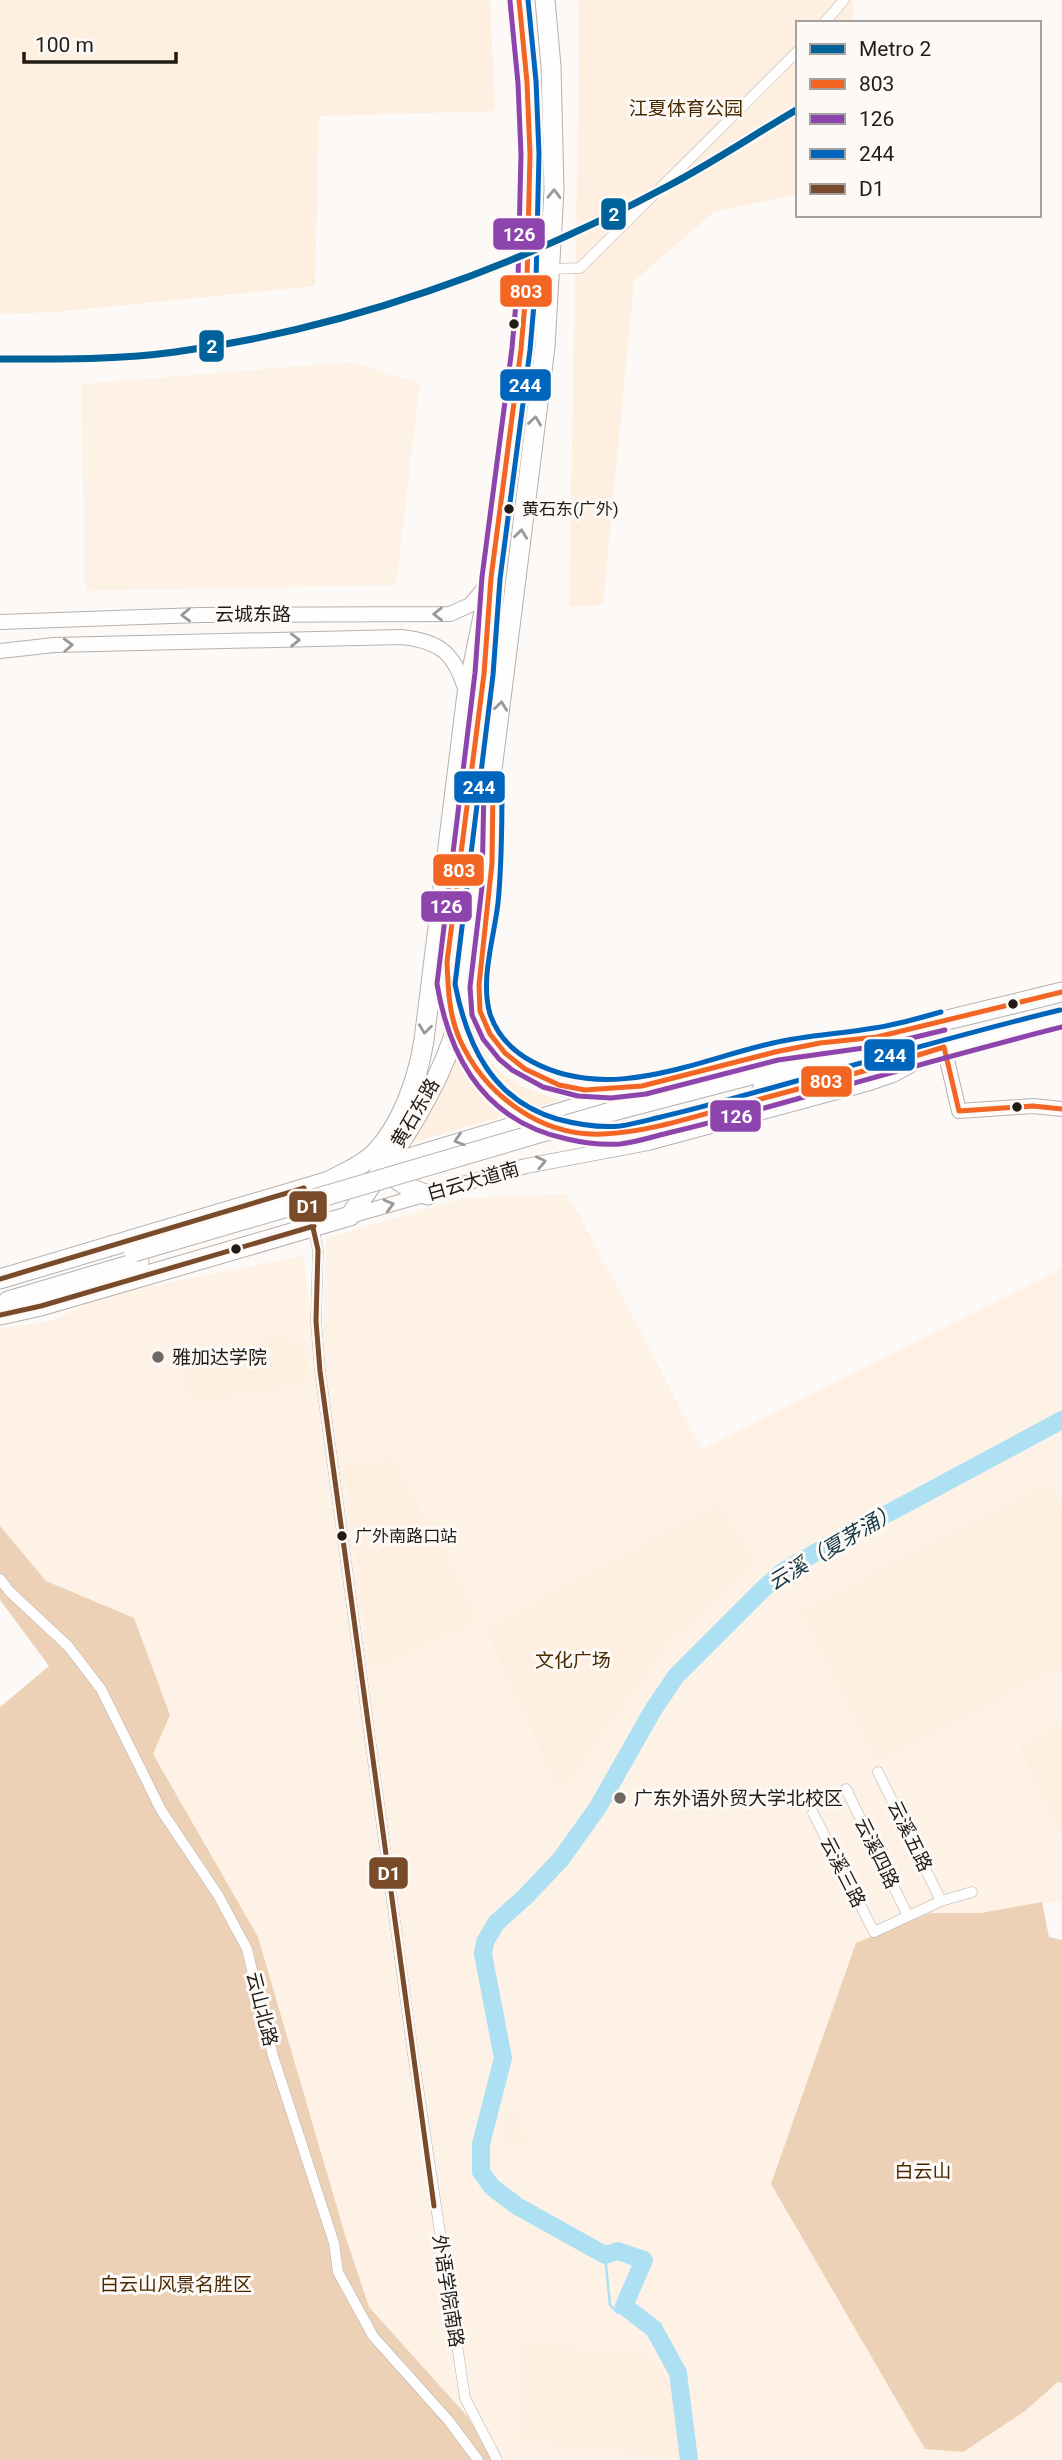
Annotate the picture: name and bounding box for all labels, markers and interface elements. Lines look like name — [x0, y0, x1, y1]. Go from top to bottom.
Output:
scale bar — [24, 21, 177, 65]
legend — [796, 21, 1041, 217]
text: 100 m — [35, 33, 94, 57]
text: Metro 2 — [859, 37, 931, 61]
text: 803 — [859, 72, 894, 96]
park label: 江夏体育公园 — [629, 97, 743, 120]
text: 126 — [859, 107, 894, 131]
text: 244 — [859, 142, 895, 166]
text: D1 — [859, 177, 885, 201]
one-way arrow — [546, 188, 562, 199]
line badge: 2 — [600, 197, 627, 231]
text: 2 — [609, 203, 620, 226]
line badge: 126 — [492, 217, 546, 251]
text: 126 — [503, 223, 535, 246]
line badge: 803 — [499, 274, 553, 308]
text: 803 — [510, 280, 542, 303]
unlabelled marker — [507, 317, 521, 331]
line badge: 2 — [198, 329, 225, 363]
text: 2 — [207, 335, 218, 358]
line badge: 244 — [499, 368, 552, 402]
text: 244 — [509, 374, 541, 397]
one-way arrow — [528, 415, 543, 426]
place label: 黄石东(广外) — [522, 499, 619, 519]
marker: 黄石东(广外) — [502, 502, 516, 516]
one-way arrow — [514, 528, 529, 540]
street label: 云城东路 — [215, 603, 291, 626]
one-way arrow — [432, 606, 443, 622]
one-way arrow — [181, 607, 191, 623]
one-way arrow — [291, 632, 301, 648]
one-way arrow — [63, 637, 74, 653]
one-way arrow — [493, 700, 508, 711]
line badge: 244 — [453, 770, 506, 804]
text: 244 — [463, 776, 495, 799]
line badge: 803 — [432, 853, 485, 887]
text: 803 — [443, 859, 475, 882]
line badge: 126 — [420, 890, 473, 923]
text: 126 — [430, 895, 462, 918]
unlabelled marker — [1006, 997, 1020, 1011]
one-way arrow — [418, 1023, 433, 1035]
line badge: 244 — [863, 1038, 916, 1072]
text: 244 — [874, 1044, 906, 1067]
line badge: 803 — [800, 1065, 853, 1098]
text: 803 — [810, 1070, 842, 1093]
street label: 黄石东路 — [386, 1074, 444, 1152]
line badge: 126 — [709, 1099, 762, 1133]
unlabelled marker — [1010, 1100, 1024, 1114]
text: 126 — [720, 1105, 752, 1128]
one-way arrow — [453, 1131, 465, 1146]
one-way arrow — [535, 1156, 547, 1171]
street label: 白云大道南 — [424, 1157, 522, 1205]
line badge: D1 — [288, 1190, 328, 1223]
text: D1 — [296, 1195, 320, 1218]
one-way arrow — [383, 1199, 395, 1213]
unlabelled marker — [229, 1242, 243, 1256]
place label: 雅加达学院 — [172, 1346, 267, 1369]
marker: 雅加达学院 — [150, 1349, 166, 1365]
water label: 云溪（夏茅涌） — [764, 1499, 902, 1595]
place label: 广外南路口站 — [355, 1526, 457, 1546]
marker: 广外南路口站 — [335, 1529, 349, 1543]
park label: 文化广场 — [535, 1649, 611, 1672]
place label: 广东外语外贸大学北校区 — [634, 1787, 843, 1810]
marker: 广东外语外贸大学北校区 — [612, 1790, 628, 1806]
street label: 云溪五路 — [883, 1797, 937, 1875]
street label: 云溪四路 — [850, 1814, 904, 1892]
street label: 云溪三路 — [815, 1833, 871, 1911]
line badge: D1 — [368, 1856, 409, 1890]
text: D1 — [377, 1862, 401, 1885]
street label: 云山北路 — [242, 1969, 282, 2049]
park label: 白云山 — [894, 2160, 952, 2183]
street label: 外语学院南路 — [428, 2233, 468, 2349]
park label: 白云山风景名胜区 — [100, 2273, 252, 2296]

